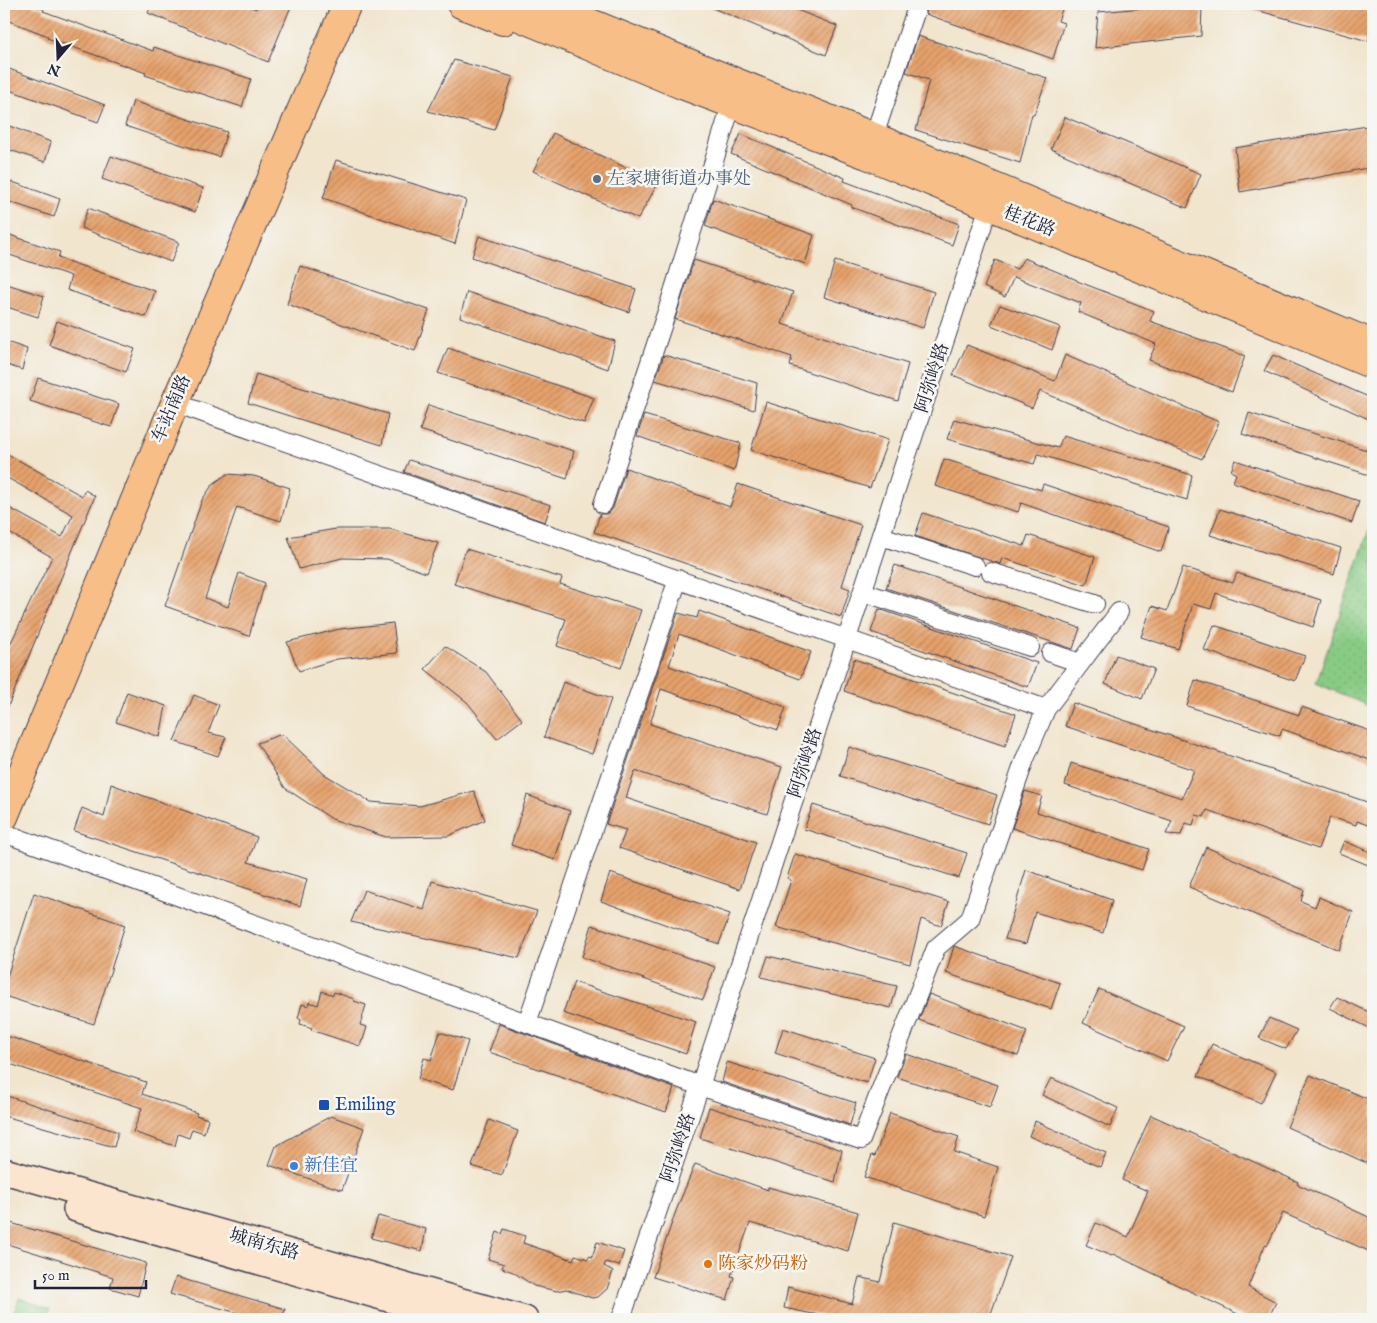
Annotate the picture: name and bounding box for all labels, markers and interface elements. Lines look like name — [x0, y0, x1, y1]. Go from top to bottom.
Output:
north arrow — [32, 32, 82, 82]
text: N — [45, 59, 64, 80]
place label: 左家塘街道办事处 — [607, 168, 751, 191]
marker: 左家塘街道办事处 — [591, 173, 603, 185]
street label: 桂花路 — [1000, 201, 1058, 243]
street label: 阿弥岭路 — [911, 340, 955, 416]
street label: 车站南路 — [147, 371, 197, 447]
street label: 阿弥岭路 — [784, 725, 828, 801]
place label: Emiling — [335, 1094, 396, 1117]
marker: Emiling — [317, 1098, 331, 1112]
street label: 阿弥岭路 — [656, 1110, 702, 1186]
place label: 新佳宜 — [304, 1155, 358, 1178]
marker: 新佳宜 — [288, 1160, 300, 1172]
street label: 城南东路 — [226, 1224, 302, 1266]
place label: 陈家炒码粉 — [718, 1253, 808, 1276]
scale bar — [35, 1258, 146, 1290]
marker: 陈家炒码粉 — [702, 1258, 714, 1270]
text: 50 m — [42, 1266, 70, 1285]

